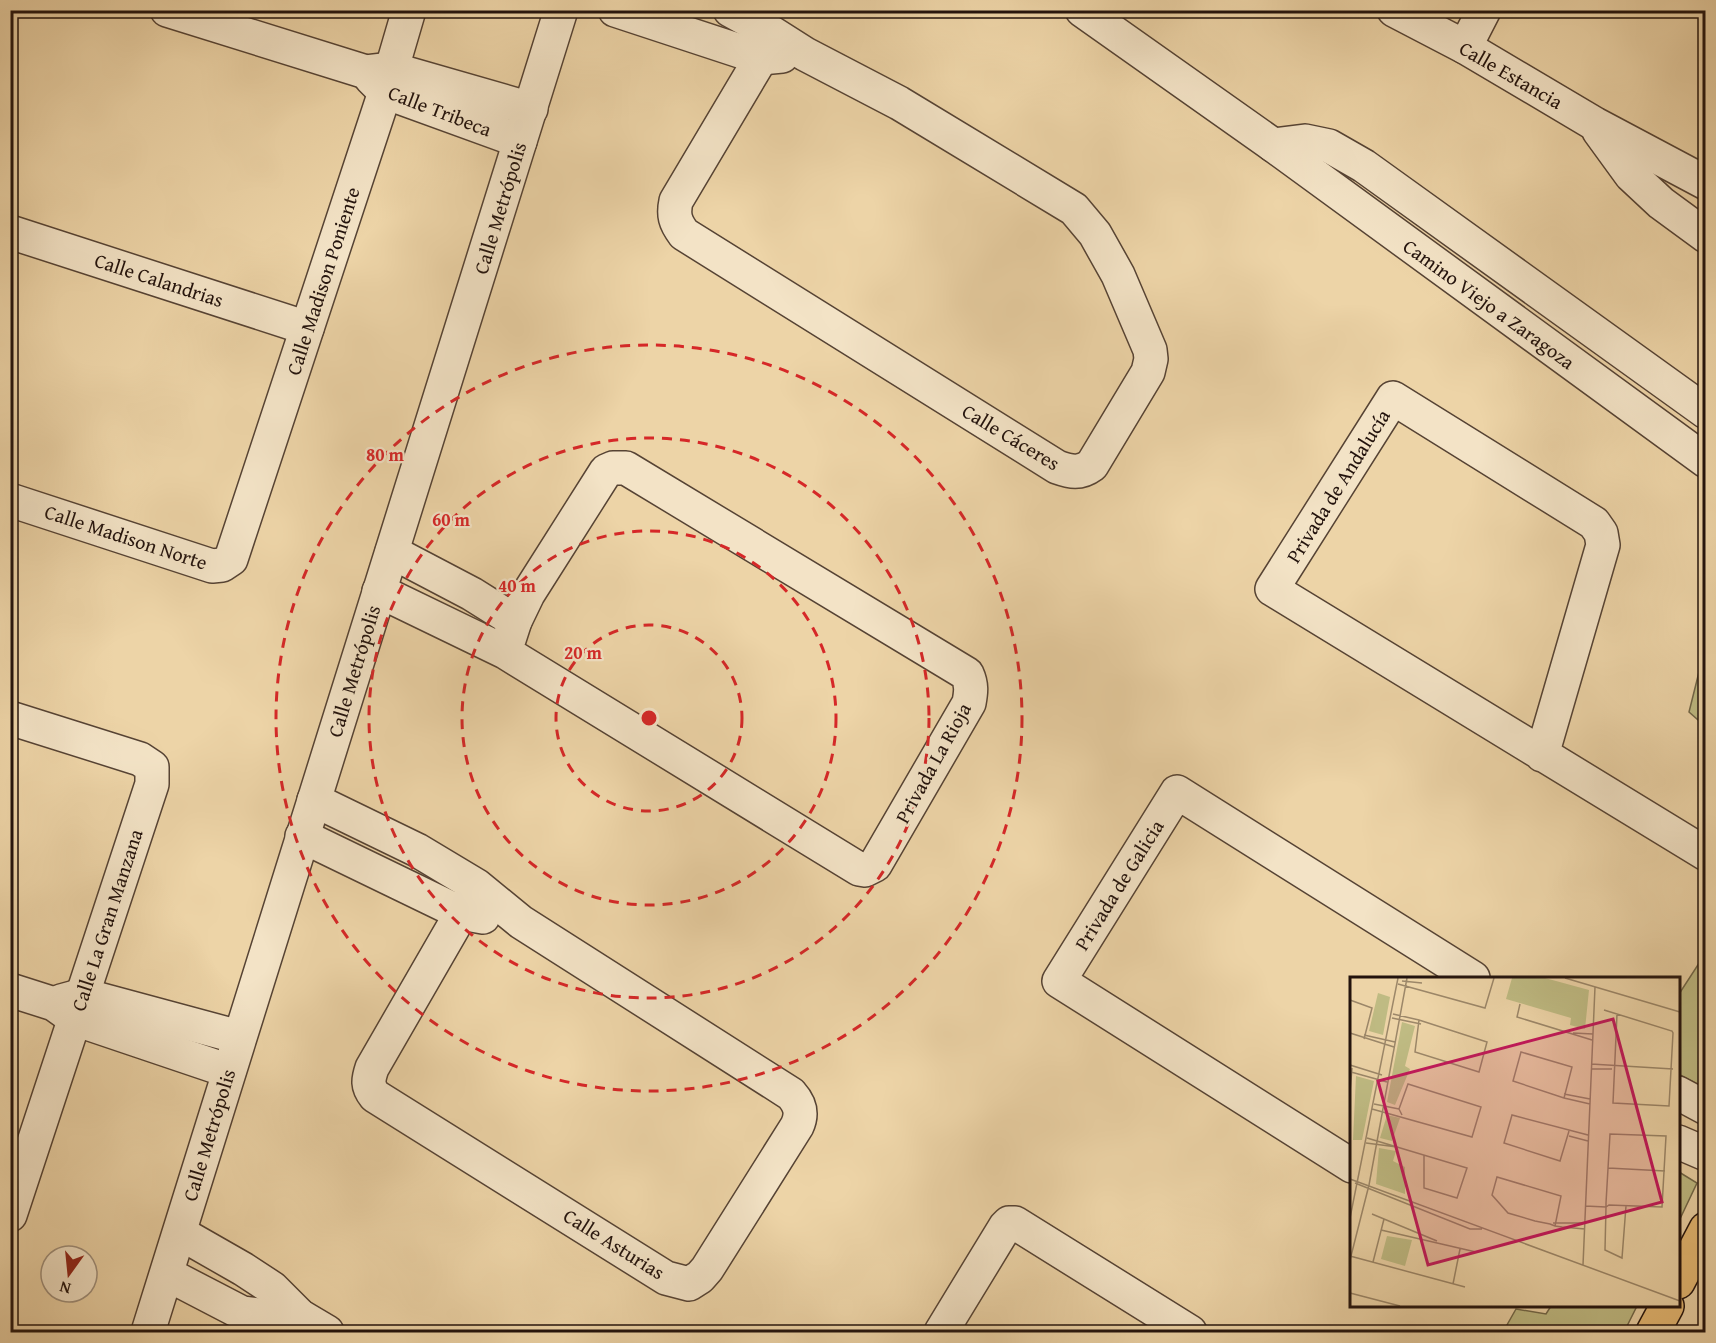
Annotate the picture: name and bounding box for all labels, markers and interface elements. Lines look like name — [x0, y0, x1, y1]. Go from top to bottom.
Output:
street label: Calle Estancia — [1454, 33, 1569, 116]
street label: Calle Tribeca — [384, 78, 497, 144]
street label: Calle Metrópolis — [466, 138, 533, 278]
street label: Calle Madison Poniente — [278, 183, 367, 379]
street label: Camino Viejo a Zaragoza — [1397, 231, 1582, 376]
street label: Calle Calandrias — [91, 245, 227, 314]
street label: Calle Cáceres — [957, 396, 1066, 477]
street label: Privada de Andalucía — [1279, 403, 1397, 568]
text: 80 m — [366, 441, 405, 468]
street label: Calle Madison Norte — [41, 497, 211, 576]
text: 60 m — [432, 506, 471, 533]
text: 40 m — [498, 572, 537, 599]
street label: Calle Metrópolis — [320, 601, 387, 741]
text: 20 m — [564, 639, 603, 666]
street label: Privada La Rioja — [887, 697, 978, 828]
centre of rings — [639, 708, 659, 728]
street label: Privada de Galicia — [1067, 813, 1171, 956]
street label: Calle La Gran Manzana — [63, 825, 150, 1015]
inset map — [1350, 977, 1680, 1307]
street label: Calle Metrópolis — [175, 1065, 242, 1205]
street label: Calle Asturias — [558, 1201, 671, 1286]
north arrow — [39, 1244, 99, 1304]
text: N — [57, 1275, 73, 1301]

